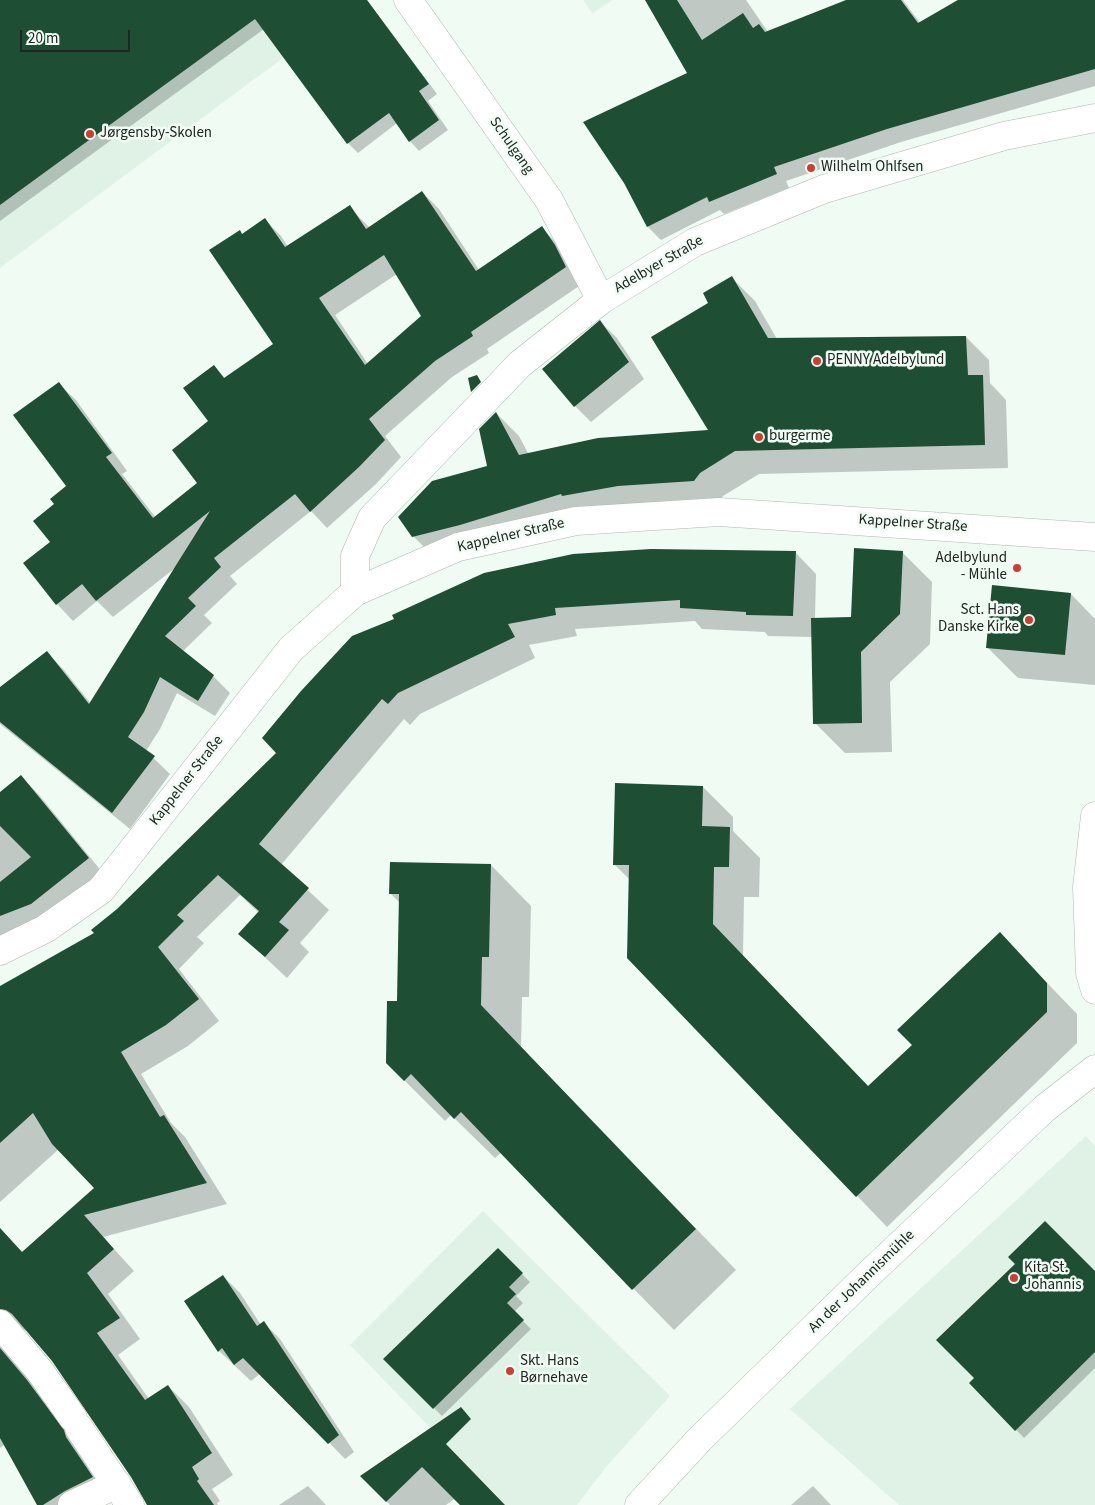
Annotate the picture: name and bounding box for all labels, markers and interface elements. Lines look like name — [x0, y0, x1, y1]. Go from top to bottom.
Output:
scale bar — [22, 20, 132, 52]
text: 20 m — [28, 28, 58, 49]
street label: Schulgang — [485, 114, 537, 178]
place label: Jørgensby-Skolen — [100, 125, 212, 143]
marker: Jørgensby-Skolen — [84, 128, 96, 140]
place label: Wilhelm Ohlfsen — [821, 159, 923, 177]
marker: Wilhelm Ohlfsen — [805, 162, 817, 174]
street label: Adelbyer Straße — [611, 232, 707, 298]
place label: PENNY Adelbylund — [827, 352, 944, 370]
marker: PENNY Adelbylund — [811, 355, 823, 367]
place label: burgerme — [769, 428, 830, 446]
marker: burgerme — [753, 431, 765, 443]
street label: Kappelner Straße — [858, 511, 968, 537]
street label: Kappelner Straße — [456, 515, 566, 557]
place label: Adelbylund - Mühle — [936, 550, 1007, 585]
marker: Adelbylund - Mühle — [1011, 562, 1023, 574]
place label: Sct. Hans Danske Kirke — [938, 602, 1019, 637]
marker: Sct. Hans Danske Kirke — [1023, 614, 1035, 626]
street label: Kappelner Straße — [146, 732, 228, 830]
street label: An der Johannismühle — [805, 1227, 919, 1337]
place label: Kita St. Johannis — [1024, 1260, 1081, 1295]
marker: Kita St. Johannis — [1008, 1272, 1020, 1284]
place label: Skt. Hans Børnehave — [520, 1353, 588, 1388]
marker: Skt. Hans Børnehave — [504, 1365, 516, 1377]

